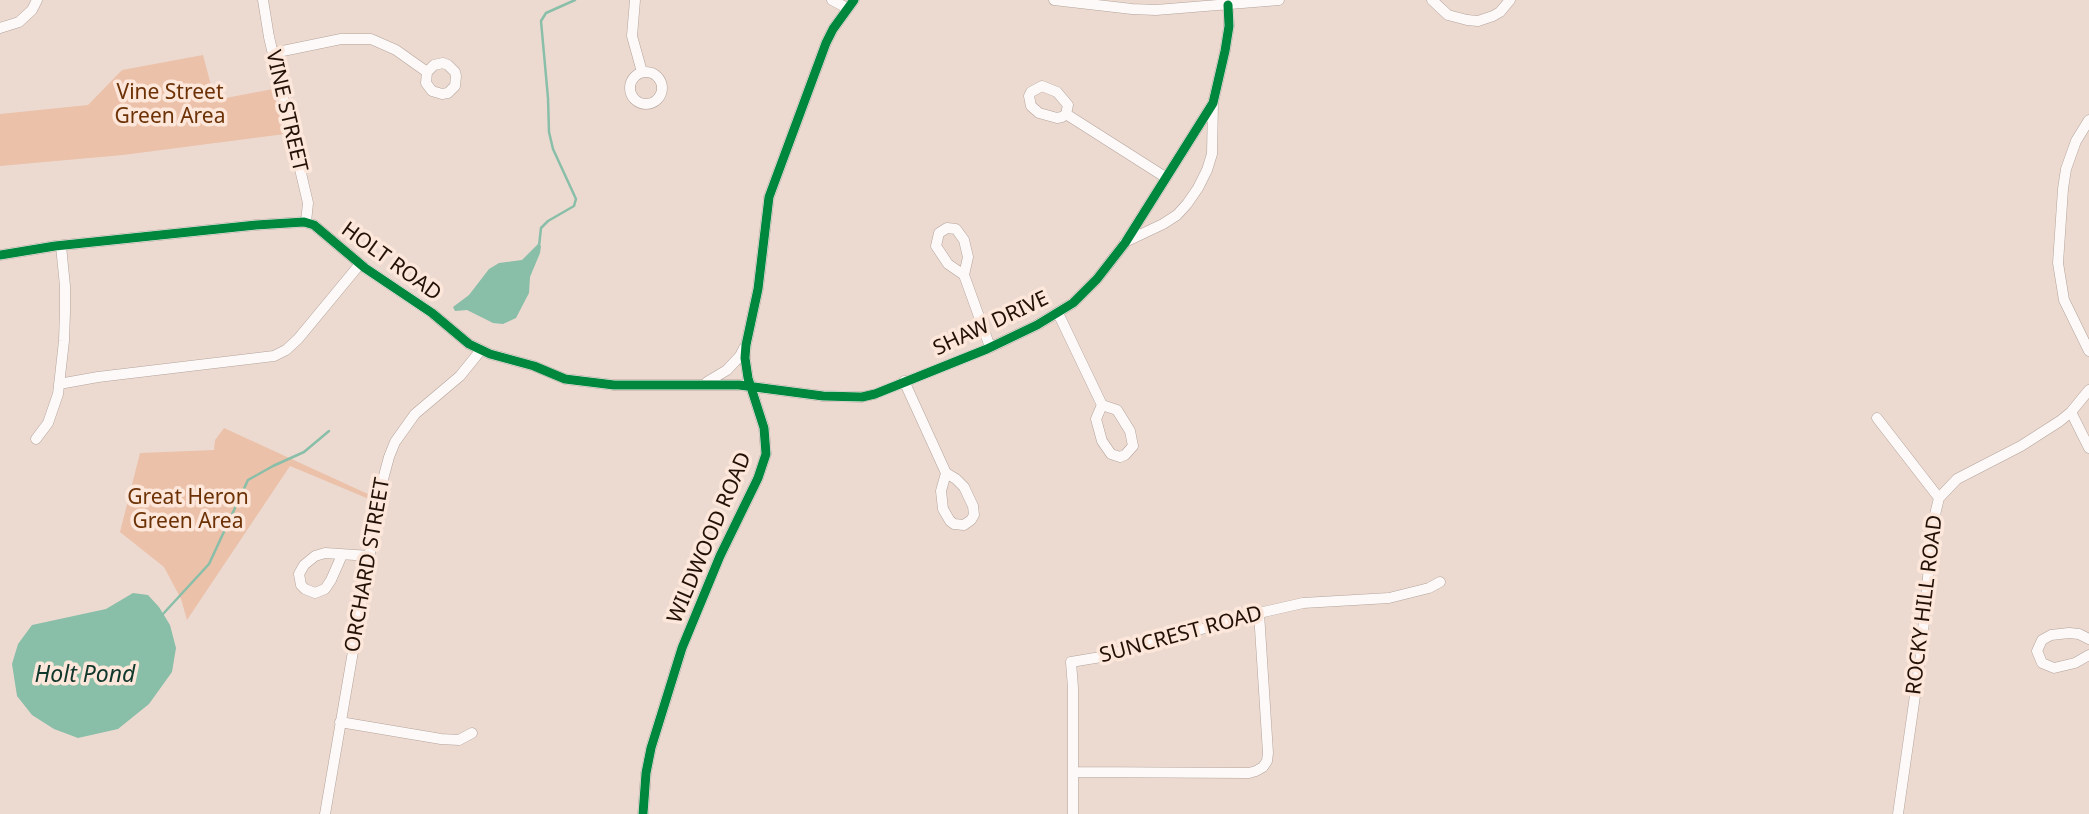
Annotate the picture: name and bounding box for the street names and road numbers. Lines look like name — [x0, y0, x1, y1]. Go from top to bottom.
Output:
street label: VINE STREET — [260, 48, 312, 174]
street label: HOLT ROAD — [336, 217, 446, 307]
street label: SHAW DRIVE — [929, 286, 1053, 362]
street label: WILDWOOD ROAD — [663, 449, 757, 627]
street label: ORCHARD STREET — [340, 476, 396, 654]
street label: ROCKY HILL ROAD — [1901, 514, 1949, 696]
street label: SUNCREST ROAD — [1097, 601, 1265, 669]

